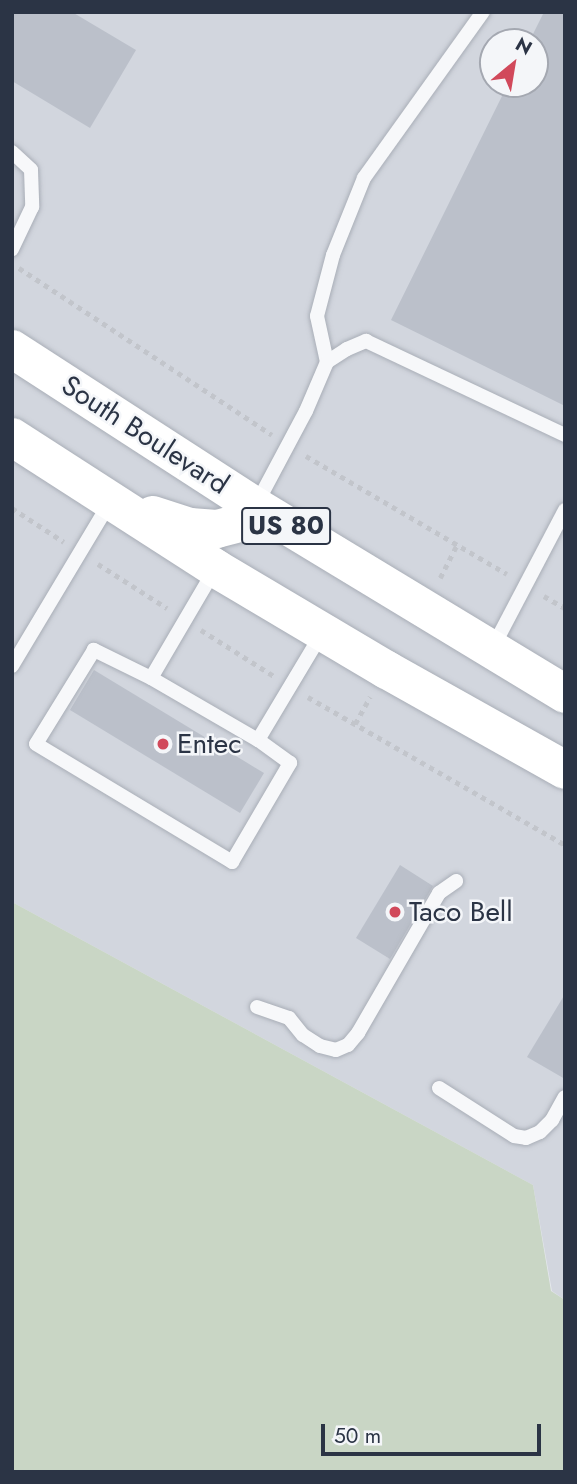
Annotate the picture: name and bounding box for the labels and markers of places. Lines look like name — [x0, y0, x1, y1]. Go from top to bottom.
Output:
place label: Entec — [177, 727, 242, 761]
marker: Entec — [155, 736, 171, 752]
place label: Taco Bell — [409, 895, 513, 929]
marker: Taco Bell — [387, 904, 403, 920]

